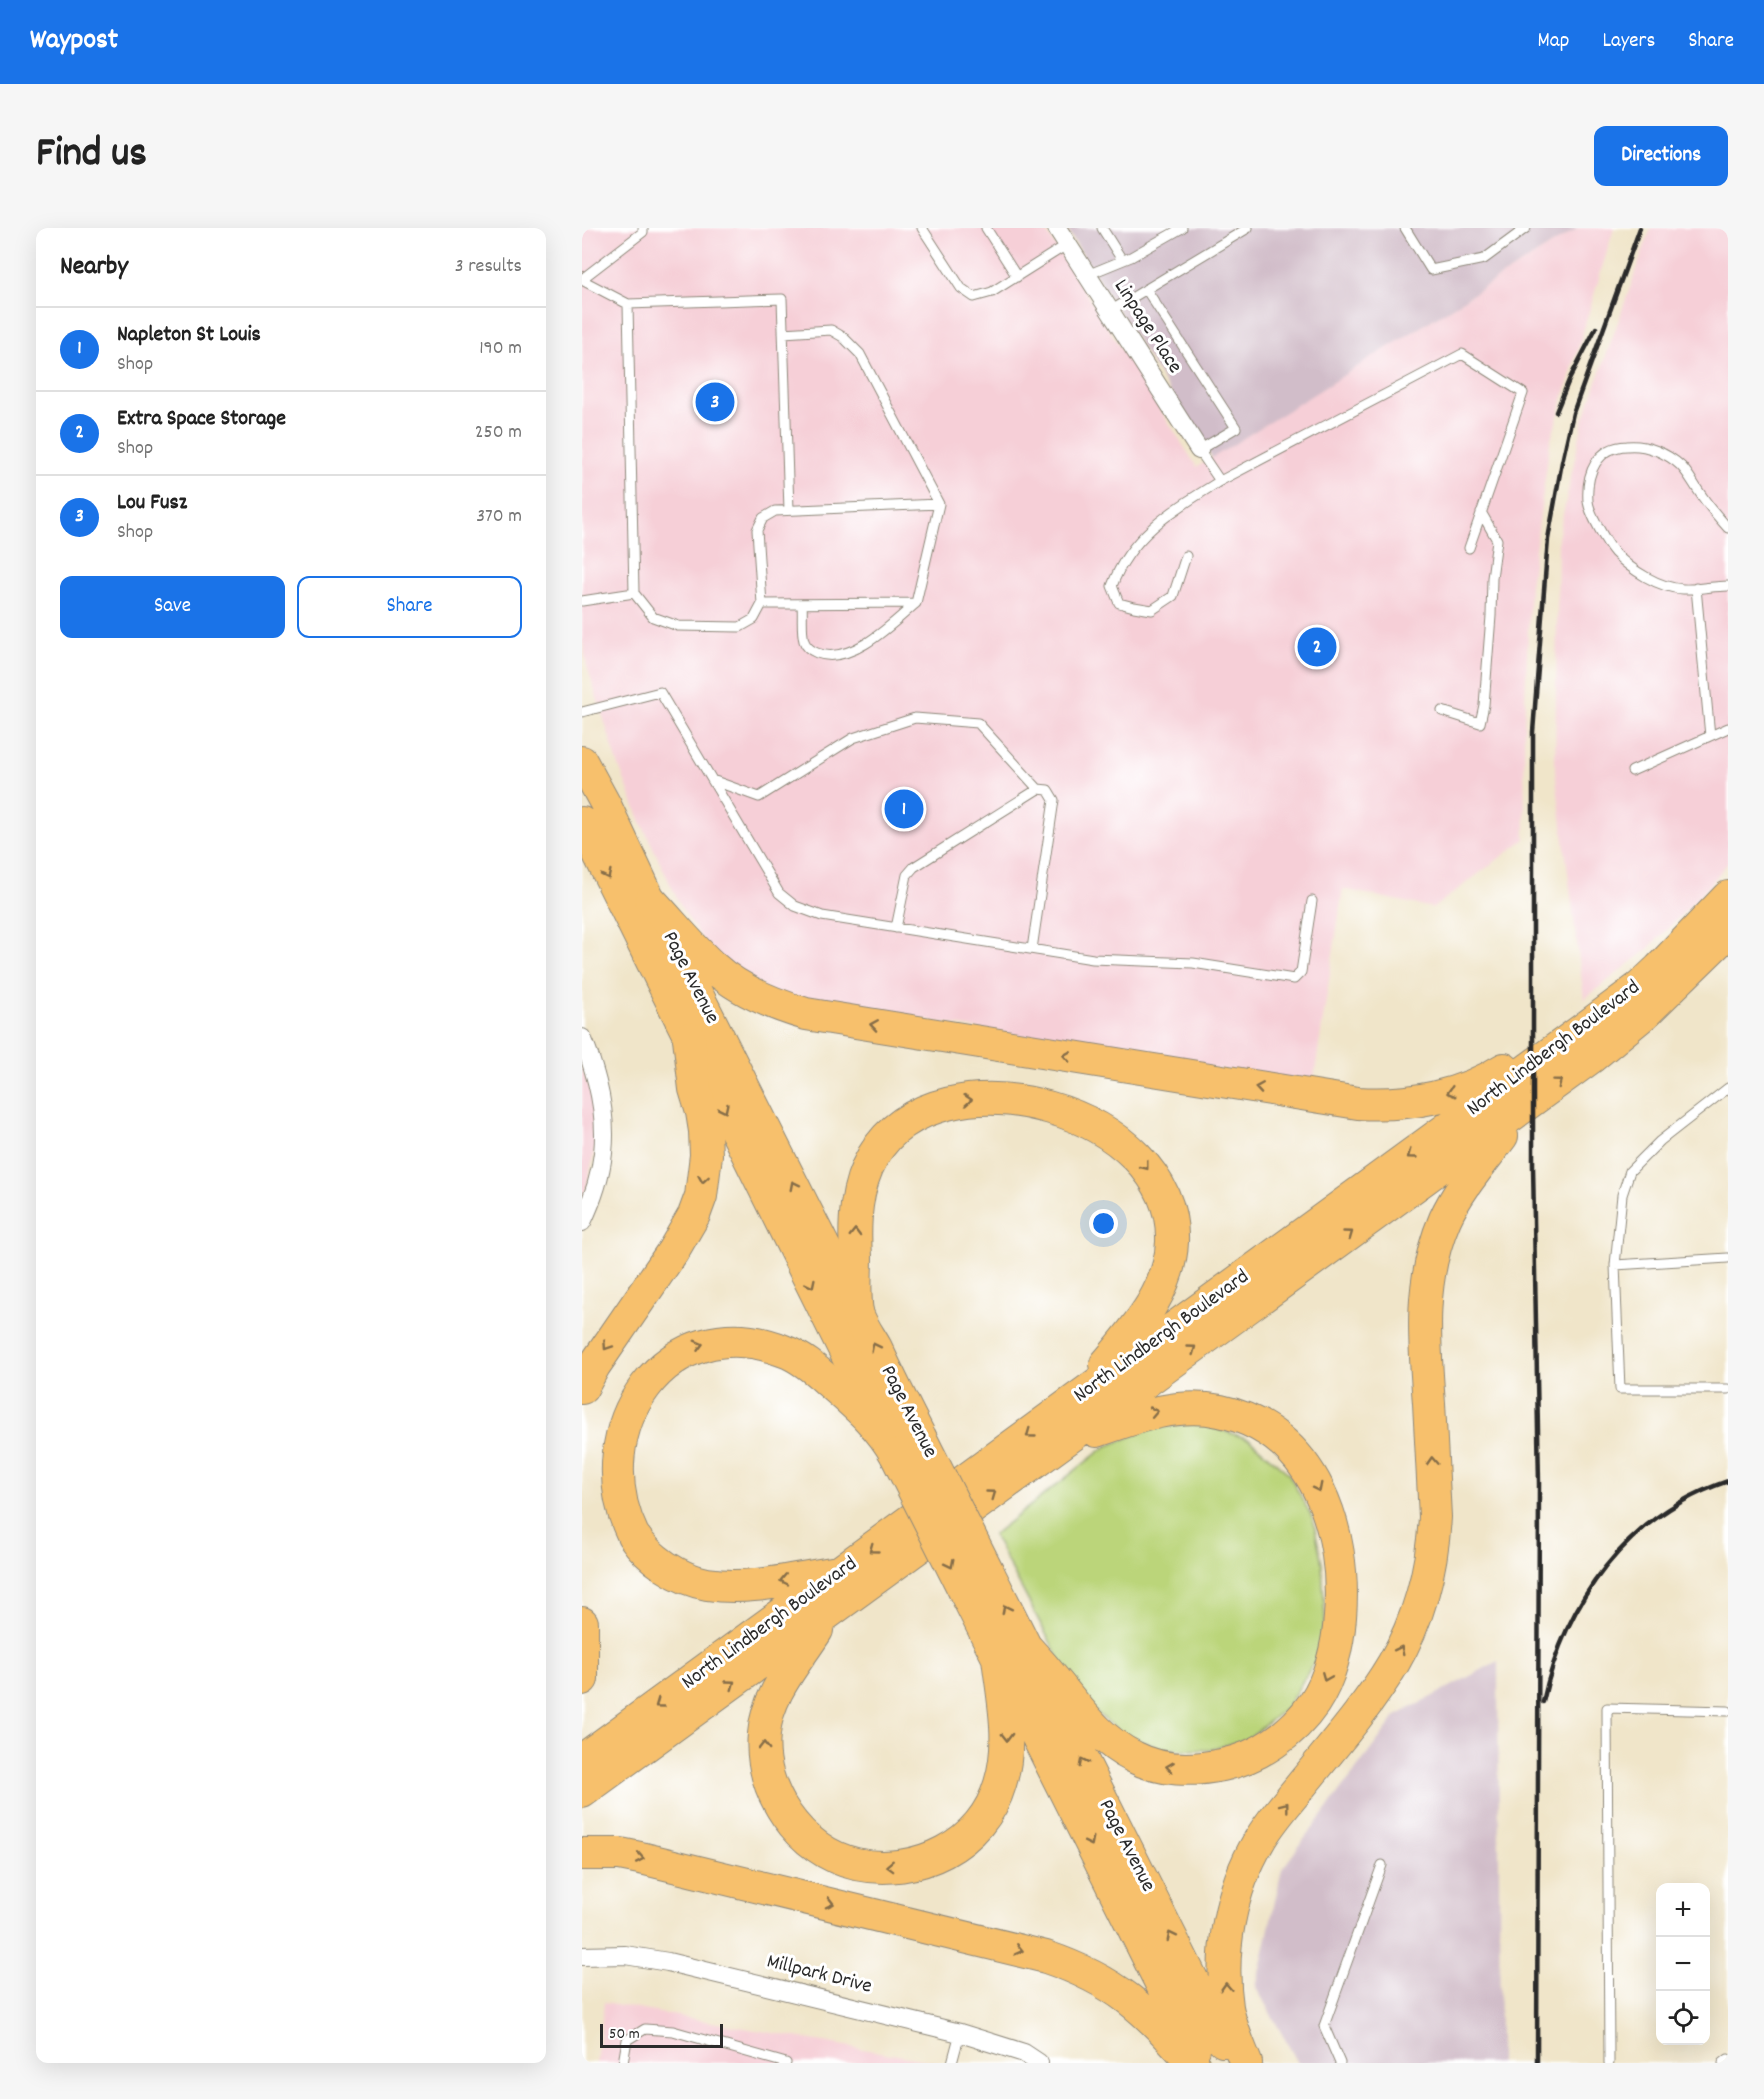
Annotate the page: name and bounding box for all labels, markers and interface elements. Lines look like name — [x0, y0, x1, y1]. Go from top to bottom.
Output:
text: Waypost — [30, 22, 118, 62]
text: Map — [1538, 27, 1569, 57]
text: Layers — [1602, 27, 1655, 57]
text: Share — [1688, 27, 1734, 57]
text: Find us — [36, 126, 147, 186]
button: Directions — [1594, 126, 1728, 186]
text: Nearby — [60, 249, 128, 286]
text: 3 results — [455, 253, 522, 281]
street label: Linpage Place — [1105, 274, 1189, 380]
text: Napleton St Louis — [117, 320, 261, 351]
text: 1 — [77, 335, 82, 363]
text: 190 m — [479, 335, 522, 363]
text: Shop — [117, 351, 153, 379]
pin: 3 — [696, 380, 734, 424]
text: Extra Space Storage — [117, 404, 286, 435]
text: 2 — [75, 419, 84, 447]
text: 250 m — [475, 419, 522, 447]
text: Shop — [117, 435, 153, 463]
text: Lou Fusz — [117, 488, 187, 519]
text: 3 — [75, 503, 84, 531]
text: 370 m — [476, 503, 522, 531]
text: Shop — [117, 519, 153, 547]
button: Save — [60, 576, 285, 638]
button: Share — [297, 576, 522, 638]
pin: 2 — [1298, 624, 1336, 670]
pin: 1 — [884, 786, 924, 832]
one-way arrow — [600, 869, 611, 880]
street label: Page Avenue — [654, 927, 726, 1029]
street label: North Lindbergh Boulevard — [1461, 974, 1647, 1124]
one-way arrow — [870, 1019, 879, 1031]
one-way arrow — [1062, 1051, 1071, 1063]
one-way arrow — [1551, 1078, 1562, 1089]
one-way arrow — [1254, 1082, 1264, 1095]
one-way arrow — [1447, 1085, 1457, 1097]
one-way arrow — [964, 1094, 973, 1107]
one-way arrow — [717, 1103, 728, 1114]
one-way arrow — [1407, 1148, 1418, 1159]
one-way arrow — [1137, 1159, 1148, 1170]
one-way arrow — [698, 1174, 710, 1183]
one-way arrow — [789, 1180, 801, 1191]
your location — [1089, 1209, 1118, 1238]
one-way arrow — [849, 1228, 861, 1237]
one-way arrow — [1343, 1230, 1354, 1241]
street label: North Lindbergh Boulevard — [1068, 1263, 1256, 1411]
one-way arrow — [803, 1278, 815, 1289]
one-way arrow — [603, 1339, 614, 1350]
one-way arrow — [694, 1340, 704, 1353]
one-way arrow — [871, 1343, 882, 1354]
one-way arrow — [1185, 1345, 1196, 1356]
street label: Page Avenue — [872, 1361, 944, 1463]
one-way arrow — [1149, 1406, 1159, 1419]
one-way arrow — [1025, 1426, 1036, 1437]
one-way arrow — [1426, 1456, 1439, 1465]
one-way arrow — [1311, 1481, 1322, 1492]
one-way arrow — [986, 1491, 997, 1502]
one-way arrow — [868, 1542, 879, 1553]
street label: North Lindbergh Boulevard — [676, 1550, 864, 1698]
one-way arrow — [943, 1557, 955, 1568]
one-way arrow — [780, 1573, 790, 1586]
one-way arrow — [1002, 1605, 1014, 1616]
one-way arrow — [1393, 1645, 1404, 1656]
one-way arrow — [1321, 1670, 1333, 1681]
one-way arrow — [725, 1680, 736, 1691]
one-way arrow — [654, 1697, 665, 1708]
one-way arrow — [1000, 1733, 1013, 1742]
one-way arrow — [757, 1741, 770, 1750]
one-way arrow — [1079, 1757, 1090, 1768]
one-way arrow — [1165, 1762, 1174, 1774]
street label: Page Avenue — [1090, 1795, 1162, 1897]
one-way arrow — [1277, 1802, 1288, 1813]
one-way arrow — [1083, 1835, 1095, 1846]
one-way arrow — [635, 1851, 645, 1864]
one-way arrow — [885, 1860, 894, 1872]
map controls — [1656, 1883, 1710, 2045]
button: + — [1656, 1883, 1710, 1937]
one-way arrow — [825, 1896, 835, 1909]
one-way arrow — [1166, 1931, 1178, 1942]
button: − — [1656, 1937, 1710, 1991]
one-way arrow — [1014, 1943, 1024, 1956]
street label: Millpark Drive — [763, 1947, 875, 2003]
one-way arrow — [1219, 1982, 1232, 1991]
button: locate — [1656, 1991, 1710, 2045]
scale bar — [600, 2021, 723, 2048]
text: 50 m — [609, 2023, 640, 2046]

